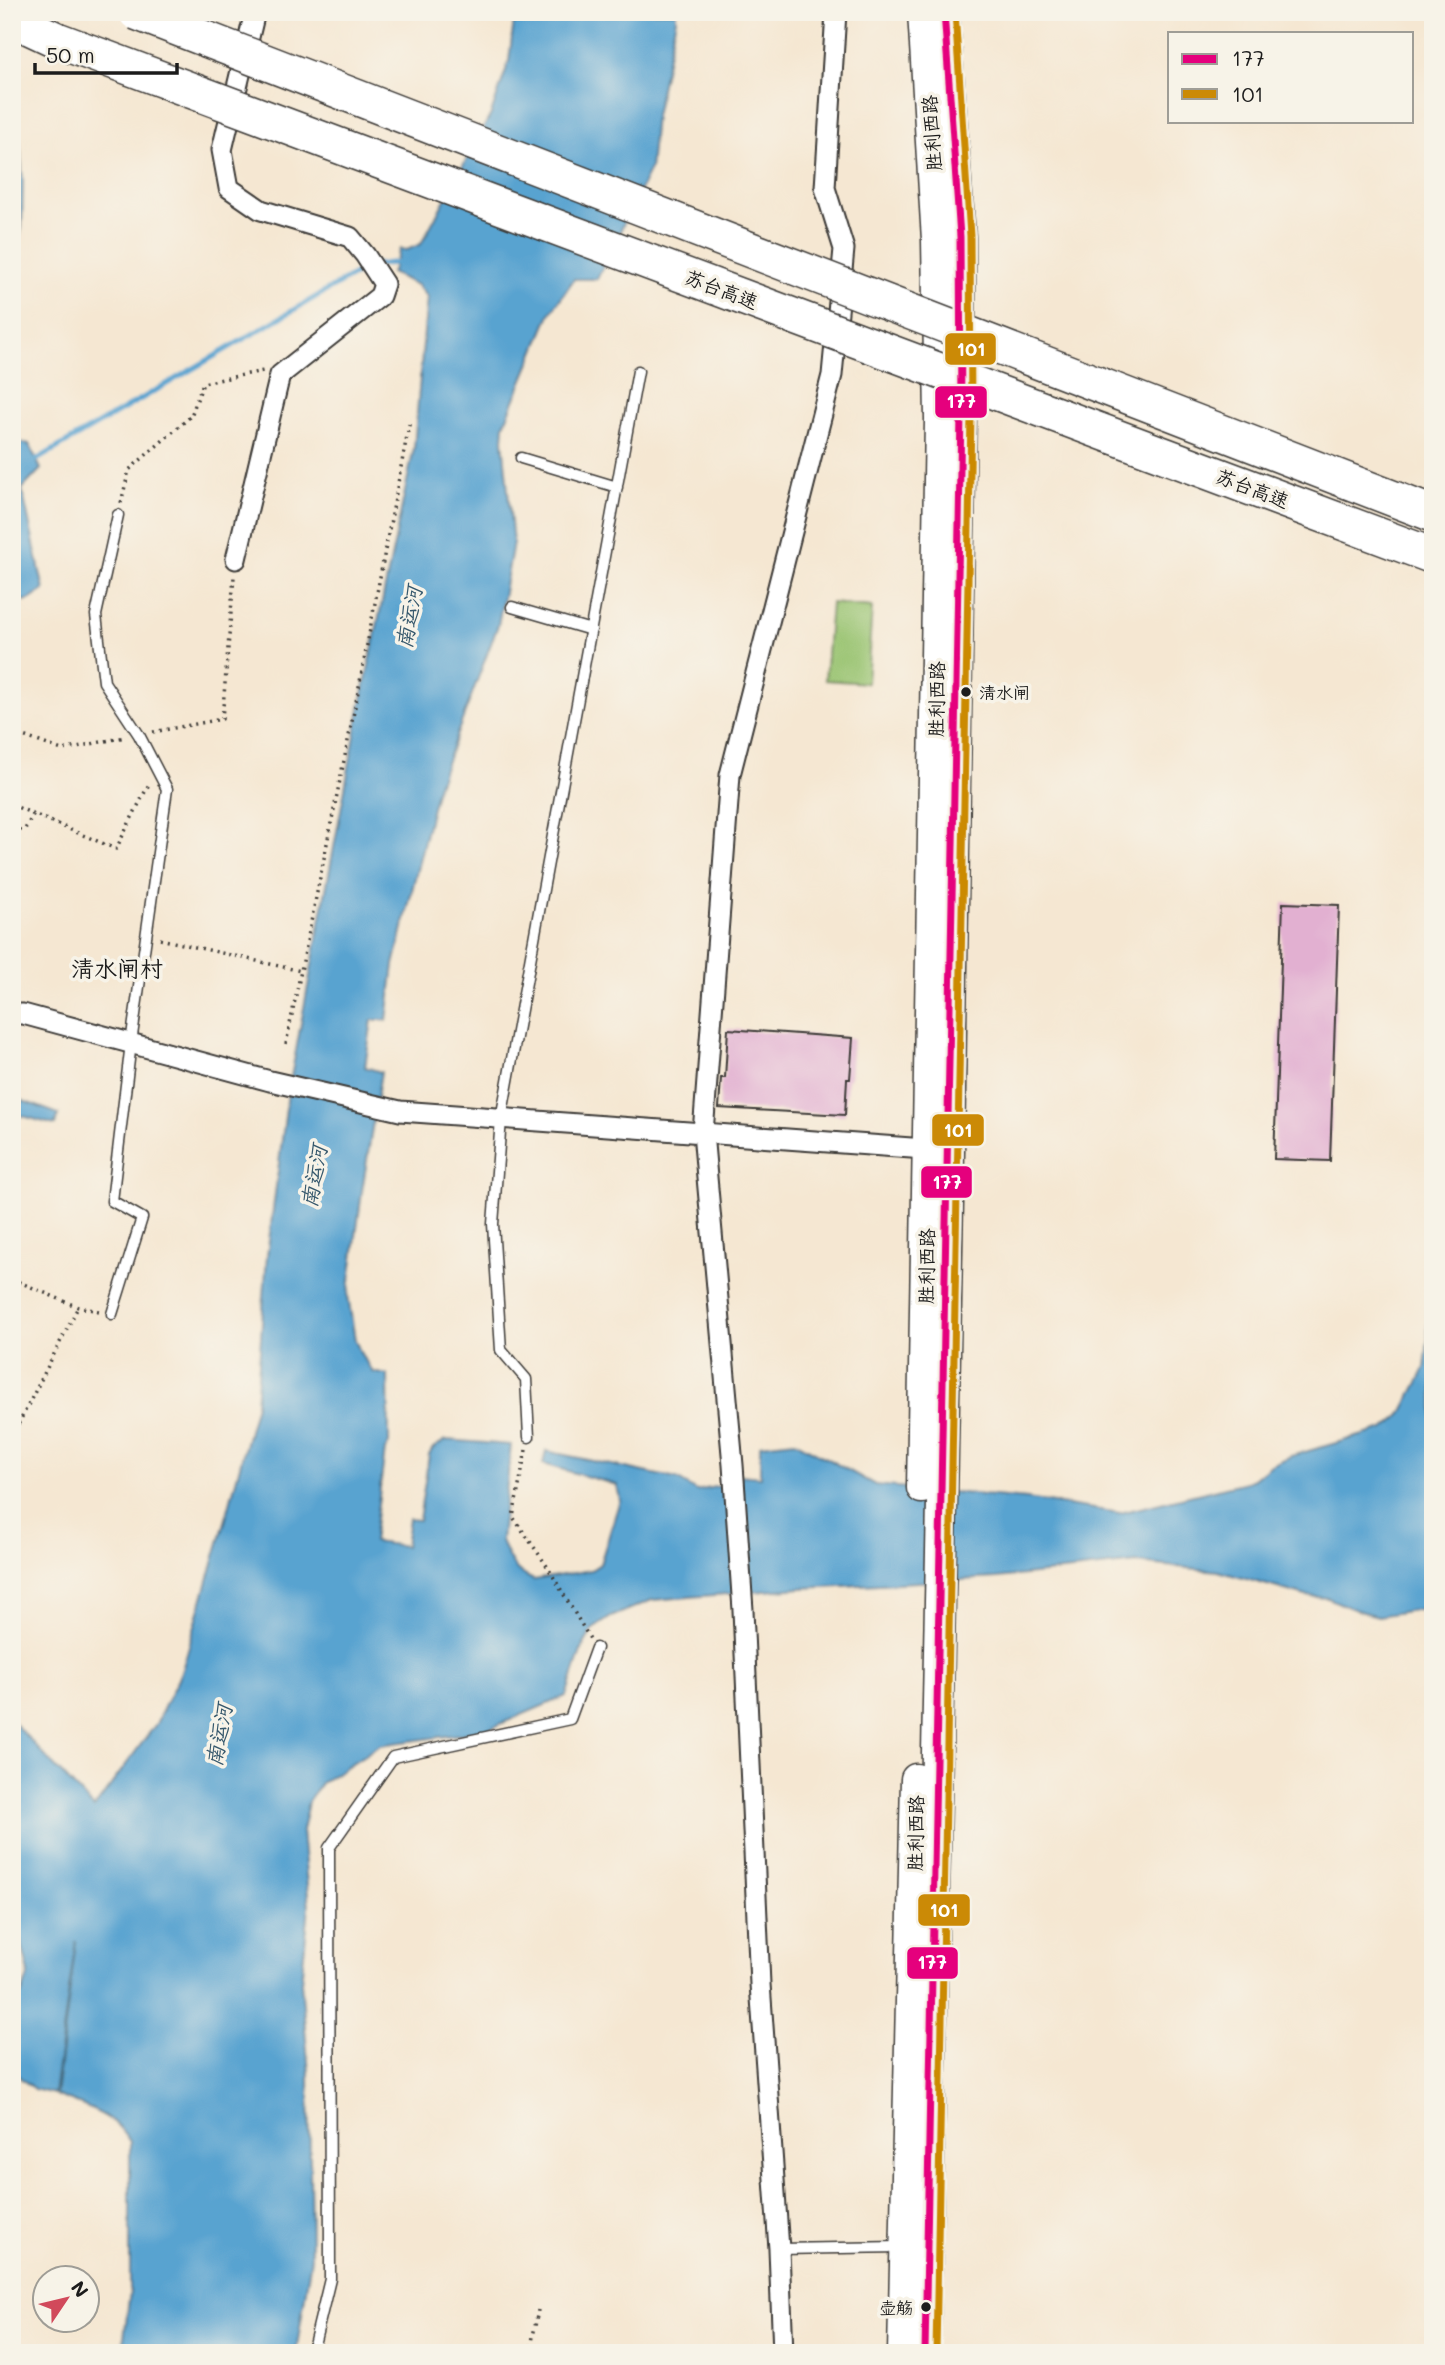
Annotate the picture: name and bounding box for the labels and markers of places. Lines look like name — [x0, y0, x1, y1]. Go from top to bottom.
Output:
place label: 清水闸 — [979, 681, 1030, 703]
marker: 清水闸 — [959, 685, 973, 699]
place label: 壶觞 — [879, 2296, 913, 2318]
marker: 壶觞 — [919, 2300, 933, 2314]

